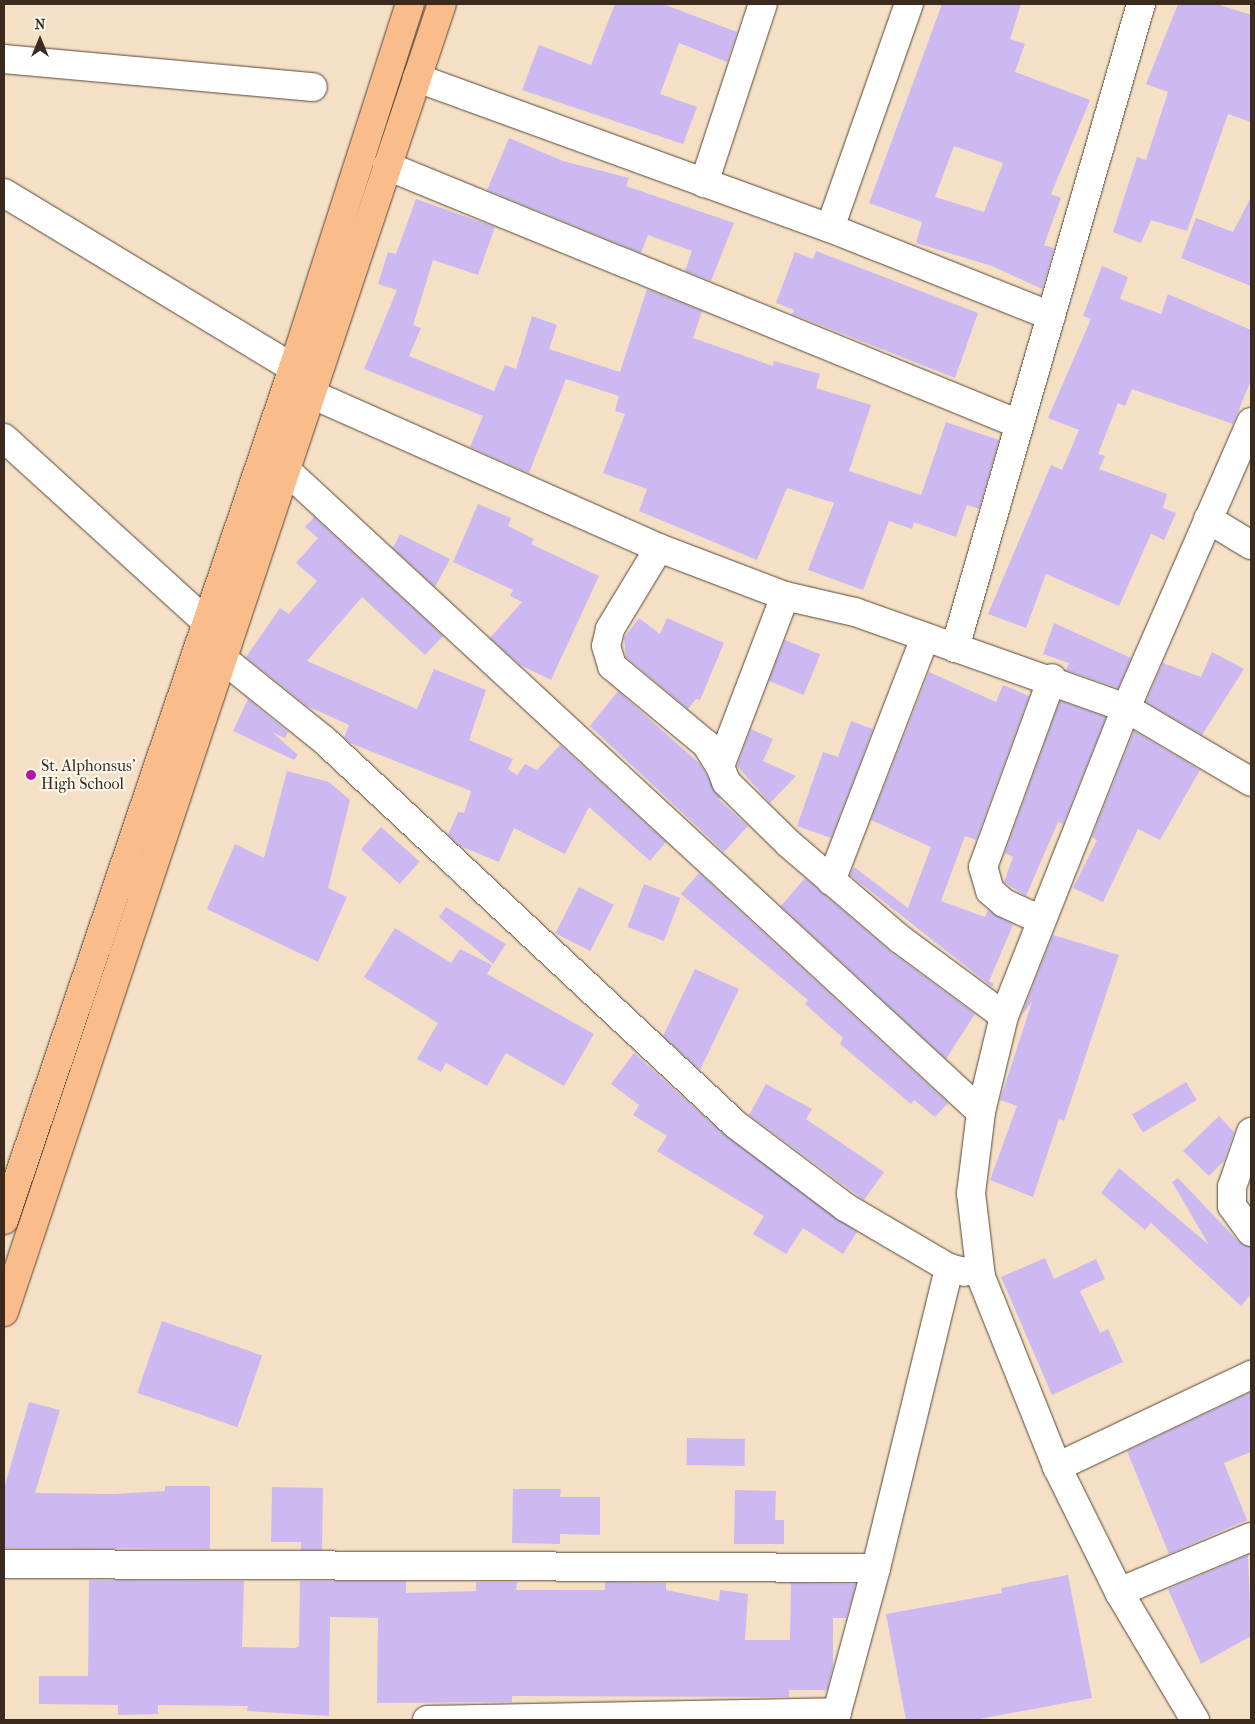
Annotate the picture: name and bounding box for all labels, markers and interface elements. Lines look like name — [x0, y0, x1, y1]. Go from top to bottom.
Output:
north arrow — [15, 15, 65, 65]
text: N — [35, 16, 45, 33]
place label: St. Alphonsus' High School — [41, 756, 135, 794]
marker: St. Alphonsus' High School — [25, 769, 37, 781]

